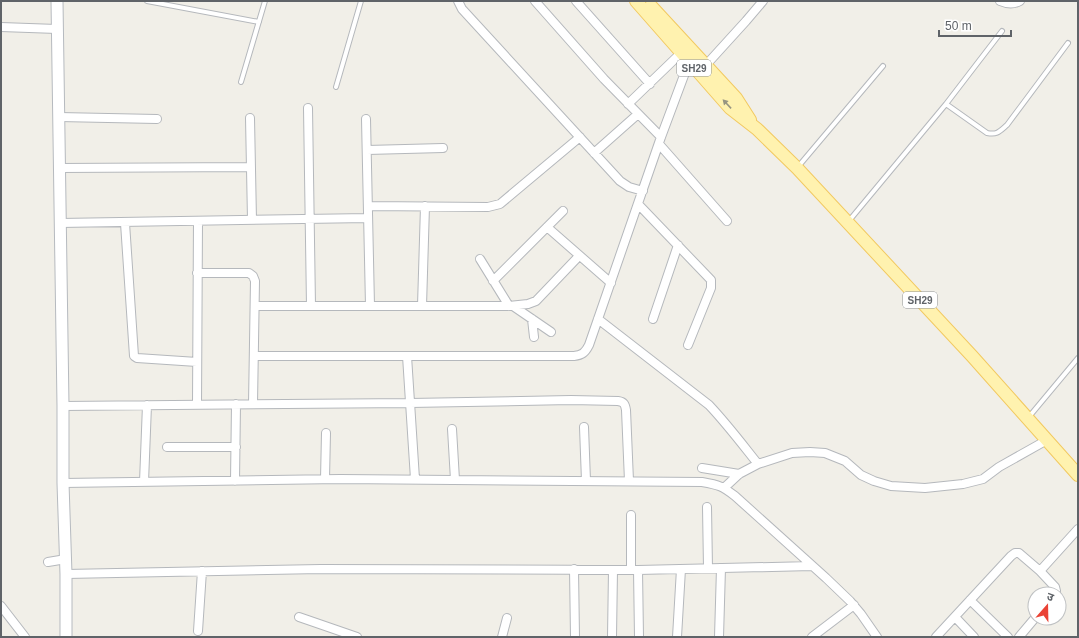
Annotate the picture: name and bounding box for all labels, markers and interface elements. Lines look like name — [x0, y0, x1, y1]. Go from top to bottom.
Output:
scale bar — [939, 12, 1011, 38]
text: 50 m — [945, 19, 972, 33]
road number: SH29 — [677, 60, 711, 76]
one-way arrow — [722, 99, 731, 109]
road number: SH29 — [903, 292, 937, 308]
north arrow — [1027, 586, 1067, 626]
text: उ — [1045, 590, 1056, 604]

